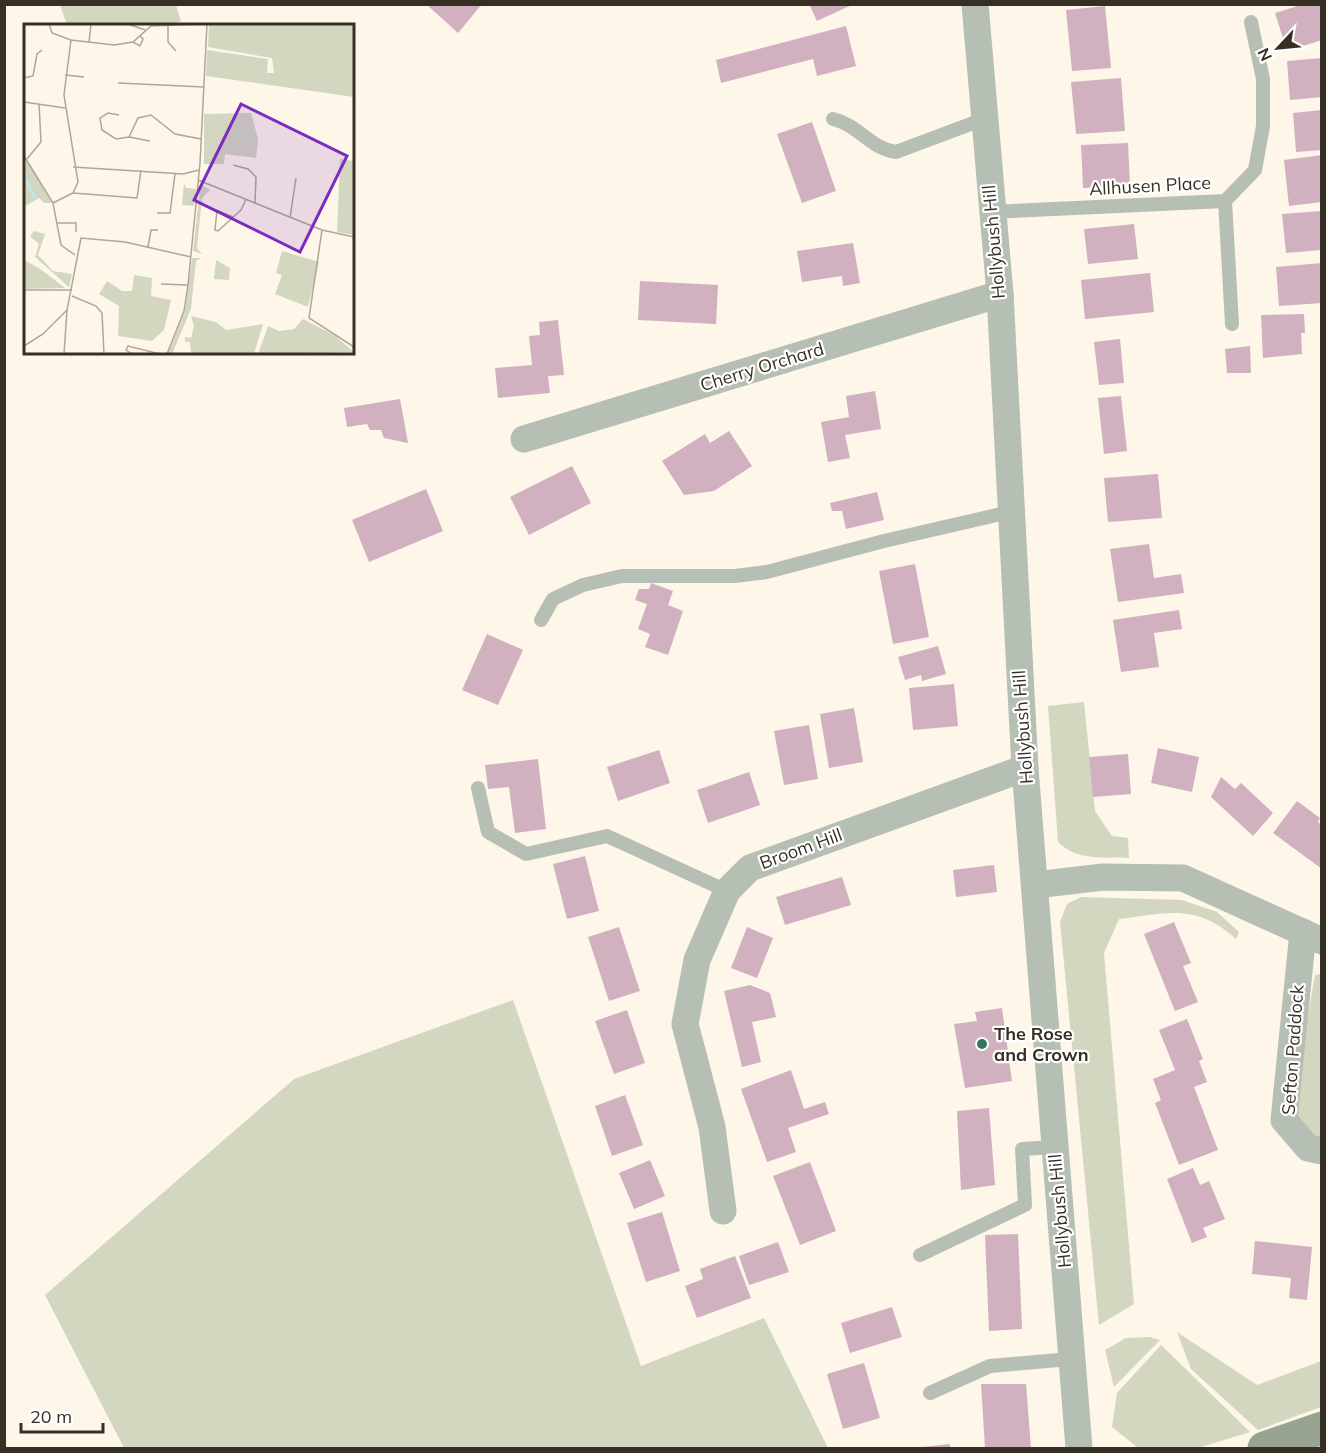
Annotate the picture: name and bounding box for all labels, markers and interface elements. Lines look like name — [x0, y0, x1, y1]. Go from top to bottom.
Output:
north arrow — [1248, 18, 1308, 78]
inset map — [24, 24, 354, 354]
text: N — [1253, 45, 1276, 64]
street label: Allhusen Place — [1088, 171, 1212, 200]
street label: Hollybush Hill — [977, 184, 1010, 300]
street label: Cherry Orchard — [697, 337, 827, 396]
street label: Hollybush Hill — [1007, 669, 1038, 785]
street label: Broom Hill — [756, 823, 845, 874]
street label: Sefton Paddock — [1276, 983, 1309, 1116]
place label: The Rose and Crown — [994, 1022, 1089, 1066]
marker: The Rose and Crown — [975, 1037, 989, 1051]
street label: Hollybush Hill — [1043, 1153, 1076, 1269]
scale bar — [21, 1396, 104, 1434]
text: 20 m — [30, 1405, 72, 1428]

